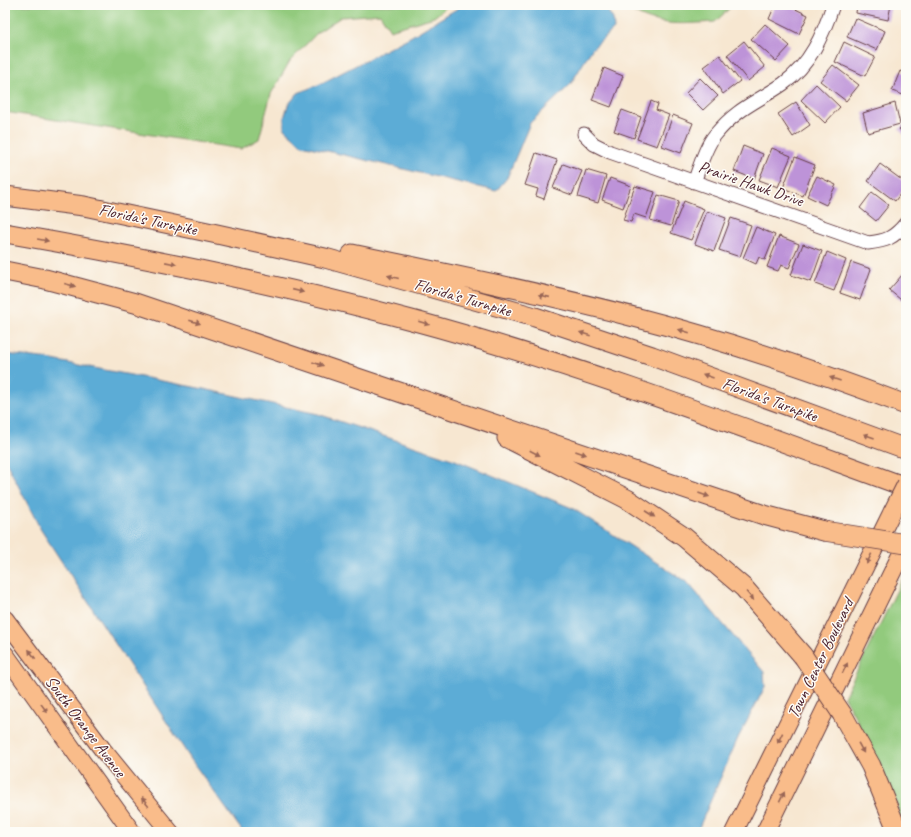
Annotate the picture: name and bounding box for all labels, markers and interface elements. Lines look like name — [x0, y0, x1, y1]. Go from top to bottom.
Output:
street label: Prairie Hawk Drive — [696, 156, 807, 212]
street label: Florida's Turnpike — [97, 199, 200, 240]
one-way arrow — [37, 237, 50, 243]
one-way arrow — [165, 261, 177, 267]
one-way arrow — [387, 274, 399, 280]
street label: Florida's Turnpike — [412, 274, 515, 322]
one-way arrow — [64, 283, 77, 289]
one-way arrow — [292, 289, 304, 295]
one-way arrow — [538, 292, 551, 298]
one-way arrow — [189, 320, 201, 326]
one-way arrow — [418, 320, 430, 326]
one-way arrow — [678, 328, 690, 334]
one-way arrow — [579, 330, 591, 336]
one-way arrow — [313, 361, 325, 367]
one-way arrow — [702, 373, 714, 379]
street label: Florida's Turnpike — [720, 373, 822, 427]
one-way arrow — [828, 375, 840, 381]
one-way arrow — [863, 432, 875, 438]
one-way arrow — [530, 450, 541, 456]
one-way arrow — [575, 450, 587, 456]
one-way arrow — [698, 492, 710, 498]
one-way arrow — [644, 511, 655, 518]
one-way arrow — [866, 553, 872, 565]
one-way arrow — [746, 591, 755, 601]
street label: Town Center Boulevard — [782, 593, 860, 722]
one-way arrow — [28, 649, 36, 660]
one-way arrow — [842, 662, 848, 673]
street label: South Orange Avenue — [41, 671, 132, 782]
one-way arrow — [40, 703, 48, 714]
one-way arrow — [777, 733, 784, 744]
one-way arrow — [857, 742, 864, 754]
one-way arrow — [779, 791, 785, 803]
one-way arrow — [141, 796, 150, 807]

